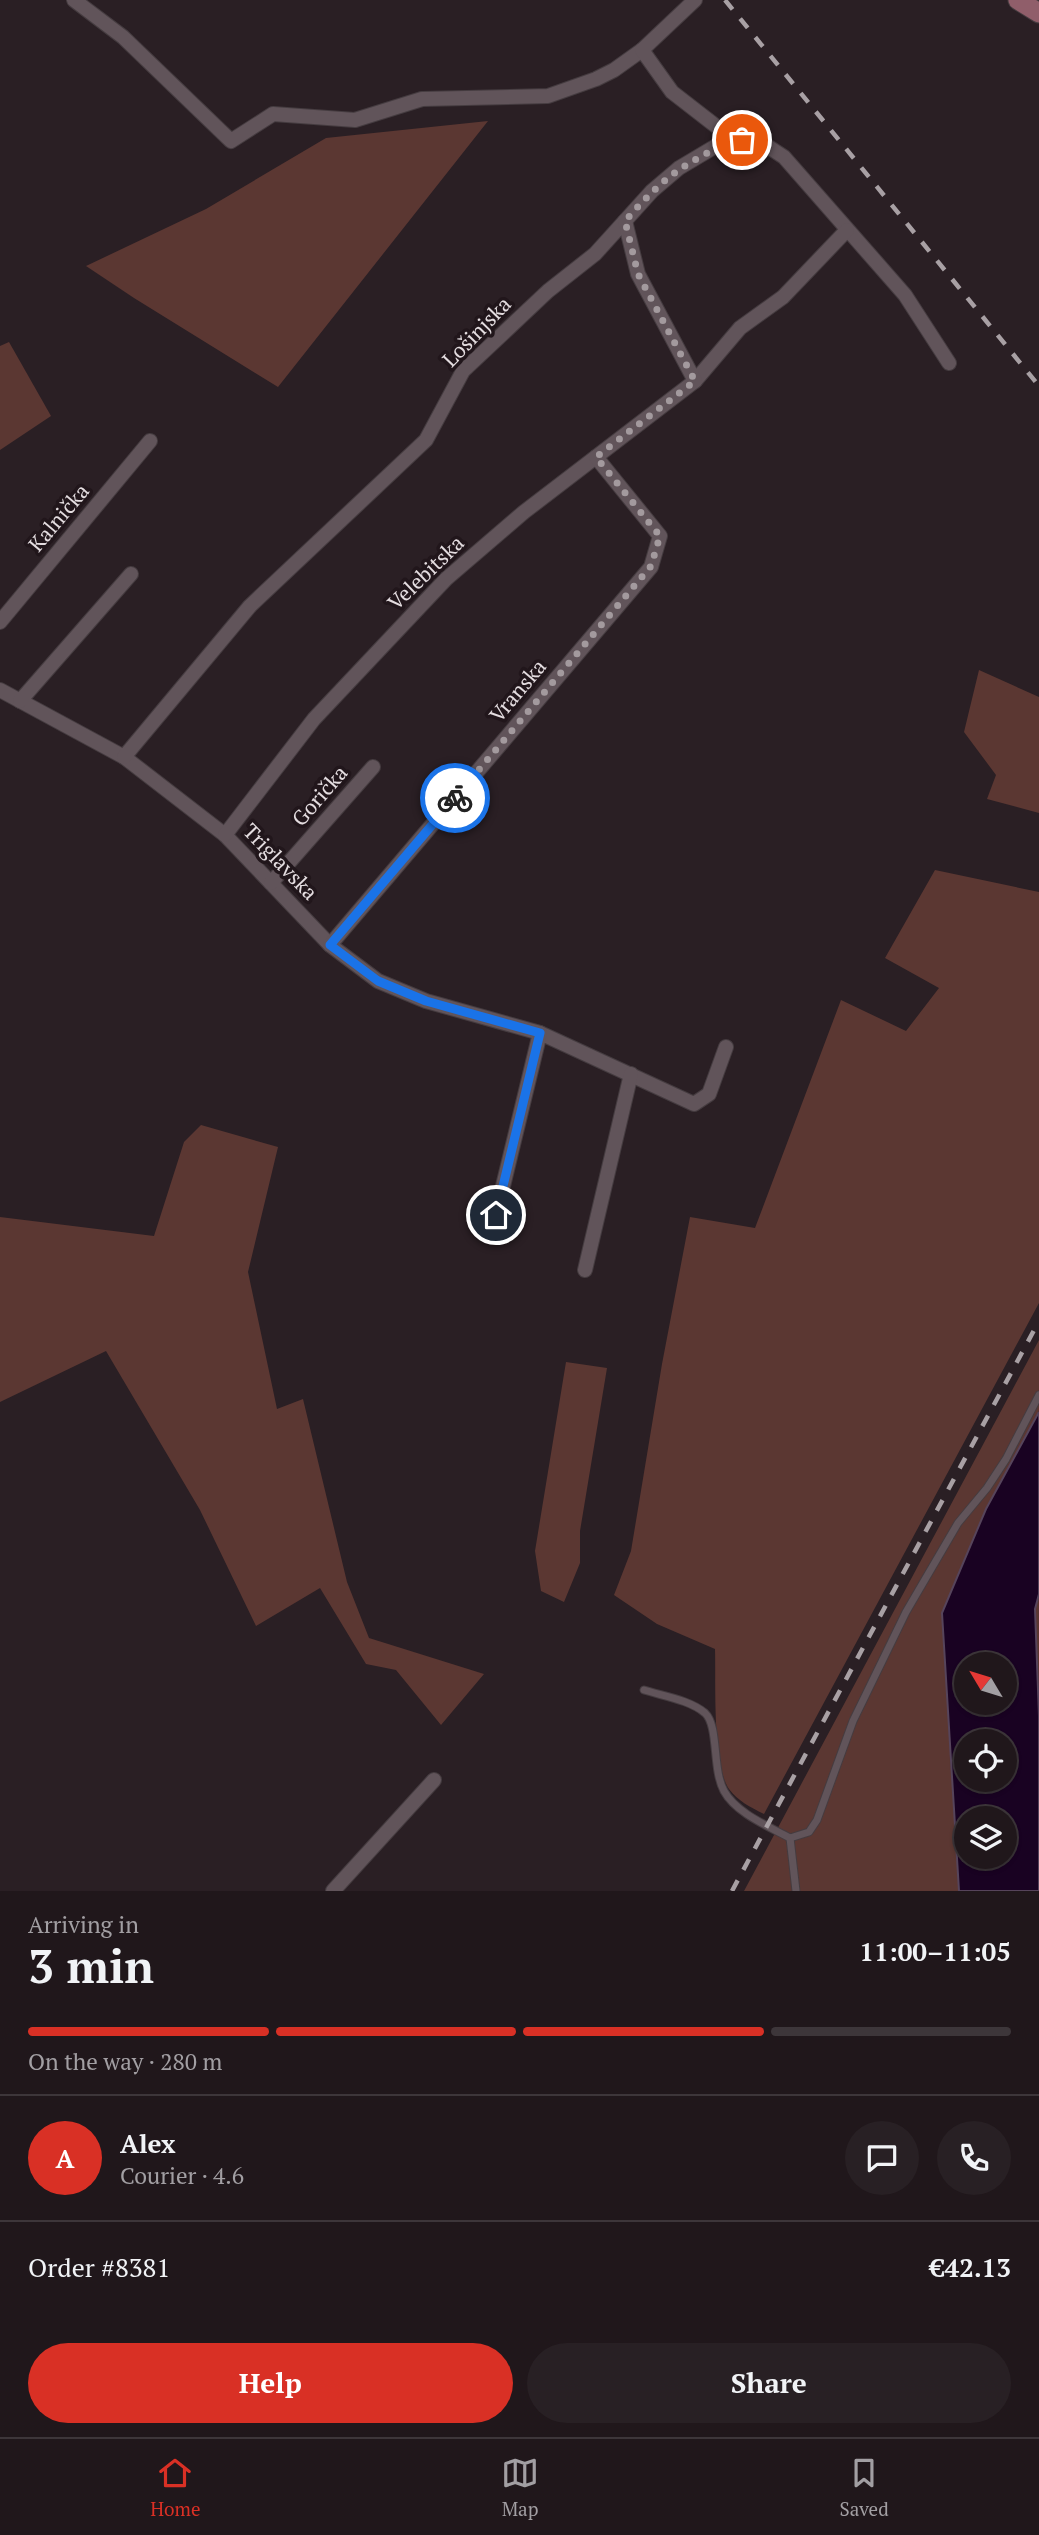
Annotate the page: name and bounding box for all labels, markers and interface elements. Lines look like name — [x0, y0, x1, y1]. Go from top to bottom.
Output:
pin — [712, 110, 772, 170]
icon: bag — [723, 121, 761, 159]
street label: Lošinjska — [436, 290, 517, 373]
street label: Kalnička — [22, 477, 95, 557]
street label: Velebitska — [381, 529, 470, 616]
street label: Vranska — [483, 653, 552, 728]
street label: Gorička — [285, 759, 354, 832]
courier — [420, 763, 490, 833]
icon: bike — [436, 779, 474, 817]
street label: Triglavska — [237, 817, 324, 906]
pin — [466, 1185, 526, 1245]
icon: home — [477, 1196, 515, 1234]
north arrow — [954, 1652, 1017, 1715]
map controls — [954, 1652, 1017, 1869]
button: locate — [954, 1729, 1017, 1792]
button: layers — [954, 1806, 1017, 1869]
text: Arriving in — [28, 1909, 139, 1940]
text: 11:00–11:05 — [859, 1934, 1011, 1968]
text: 3 min — [28, 1935, 154, 1996]
text: On the way · 280 m — [28, 2046, 222, 2077]
button: chat — [845, 2121, 919, 2195]
button: phone — [937, 2121, 1011, 2195]
text: Alex — [120, 2126, 176, 2160]
text: A — [56, 2141, 74, 2175]
text: Courier · 4.6 — [120, 2160, 244, 2191]
text: Order #8381 — [28, 2250, 170, 2284]
text: €42.13 — [930, 2250, 1011, 2284]
button: Help — [28, 2343, 513, 2423]
button: Share — [527, 2343, 1011, 2423]
tab: Home — [150, 2454, 201, 2521]
tab: Map — [501, 2454, 539, 2521]
tab: Saved — [840, 2454, 889, 2521]

